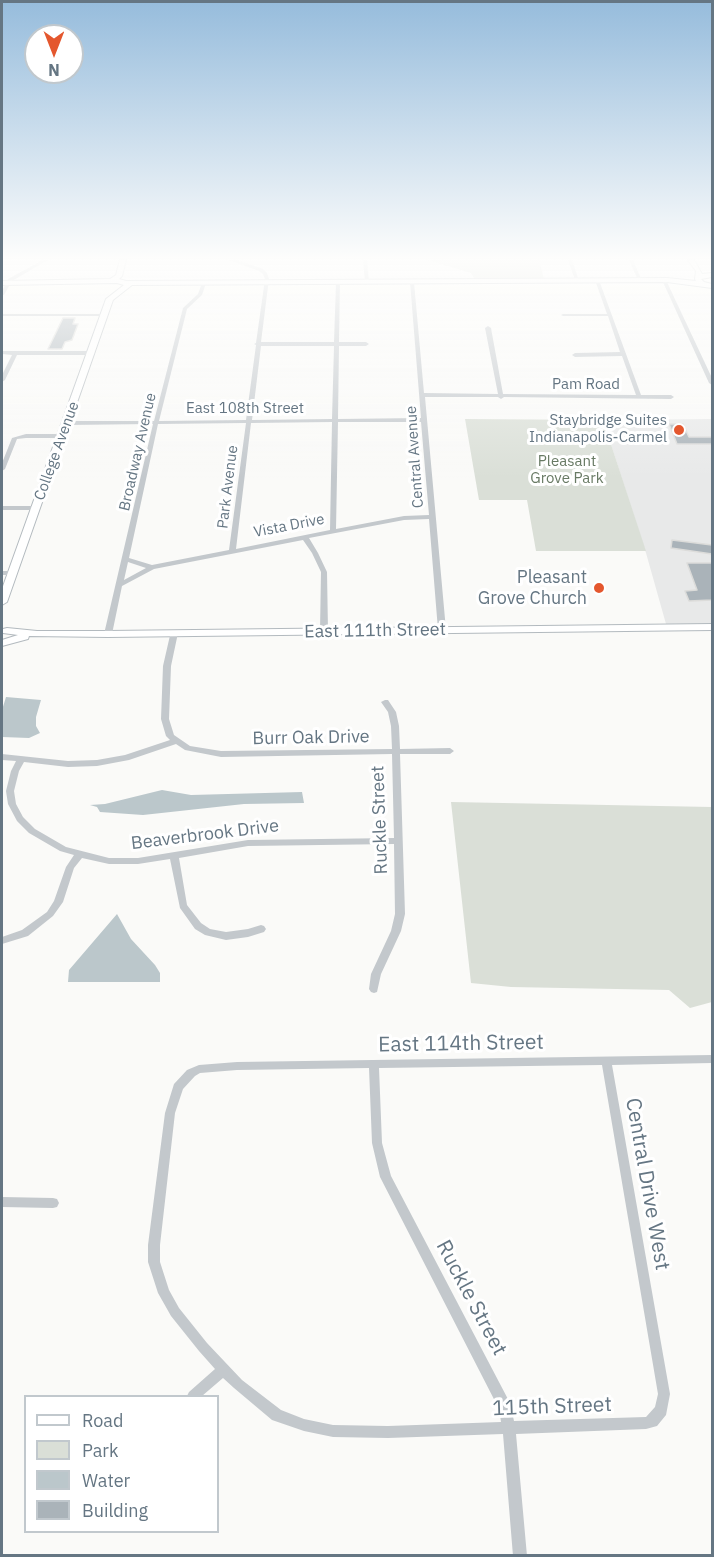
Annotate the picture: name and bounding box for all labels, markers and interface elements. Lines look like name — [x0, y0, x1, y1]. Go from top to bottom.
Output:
north arrow — [24, 24, 84, 84]
text: N — [48, 60, 60, 80]
street label: Pam Road — [552, 376, 620, 394]
street label: Broadway Avenue — [116, 391, 160, 513]
street label: College Avenue — [31, 399, 83, 503]
street label: East 108th Street — [186, 400, 304, 418]
street label: Central Avenue — [402, 405, 428, 509]
place label: Staybridge Suites Indianapolis-Carmel — [529, 412, 667, 447]
marker: Staybridge Suites Indianapolis-Carmel — [672, 423, 686, 437]
street label: Park Avenue — [214, 444, 242, 530]
park label: Pleasant Grove Park — [530, 453, 604, 488]
street label: Vista Drive — [252, 510, 326, 542]
place label: Pleasant Grove Church — [478, 567, 587, 610]
marker: Pleasant Grove Church — [592, 581, 606, 595]
street label: East 111th Street — [304, 619, 446, 643]
street label: Burr Oak Drive — [252, 726, 370, 750]
street label: Ruckle Street — [367, 765, 393, 875]
street label: Beaverbrook Drive — [130, 815, 280, 855]
street label: East 114th Street — [378, 1030, 544, 1058]
street label: Central Drive West — [619, 1096, 675, 1272]
street label: Ruckle Street — [430, 1236, 512, 1360]
street label: 115th Street — [492, 1392, 612, 1422]
legend — [24, 1395, 219, 1533]
text: Road — [82, 1409, 123, 1432]
text: Park — [82, 1439, 118, 1462]
text: Water — [82, 1469, 130, 1492]
text: Building — [82, 1499, 148, 1522]

